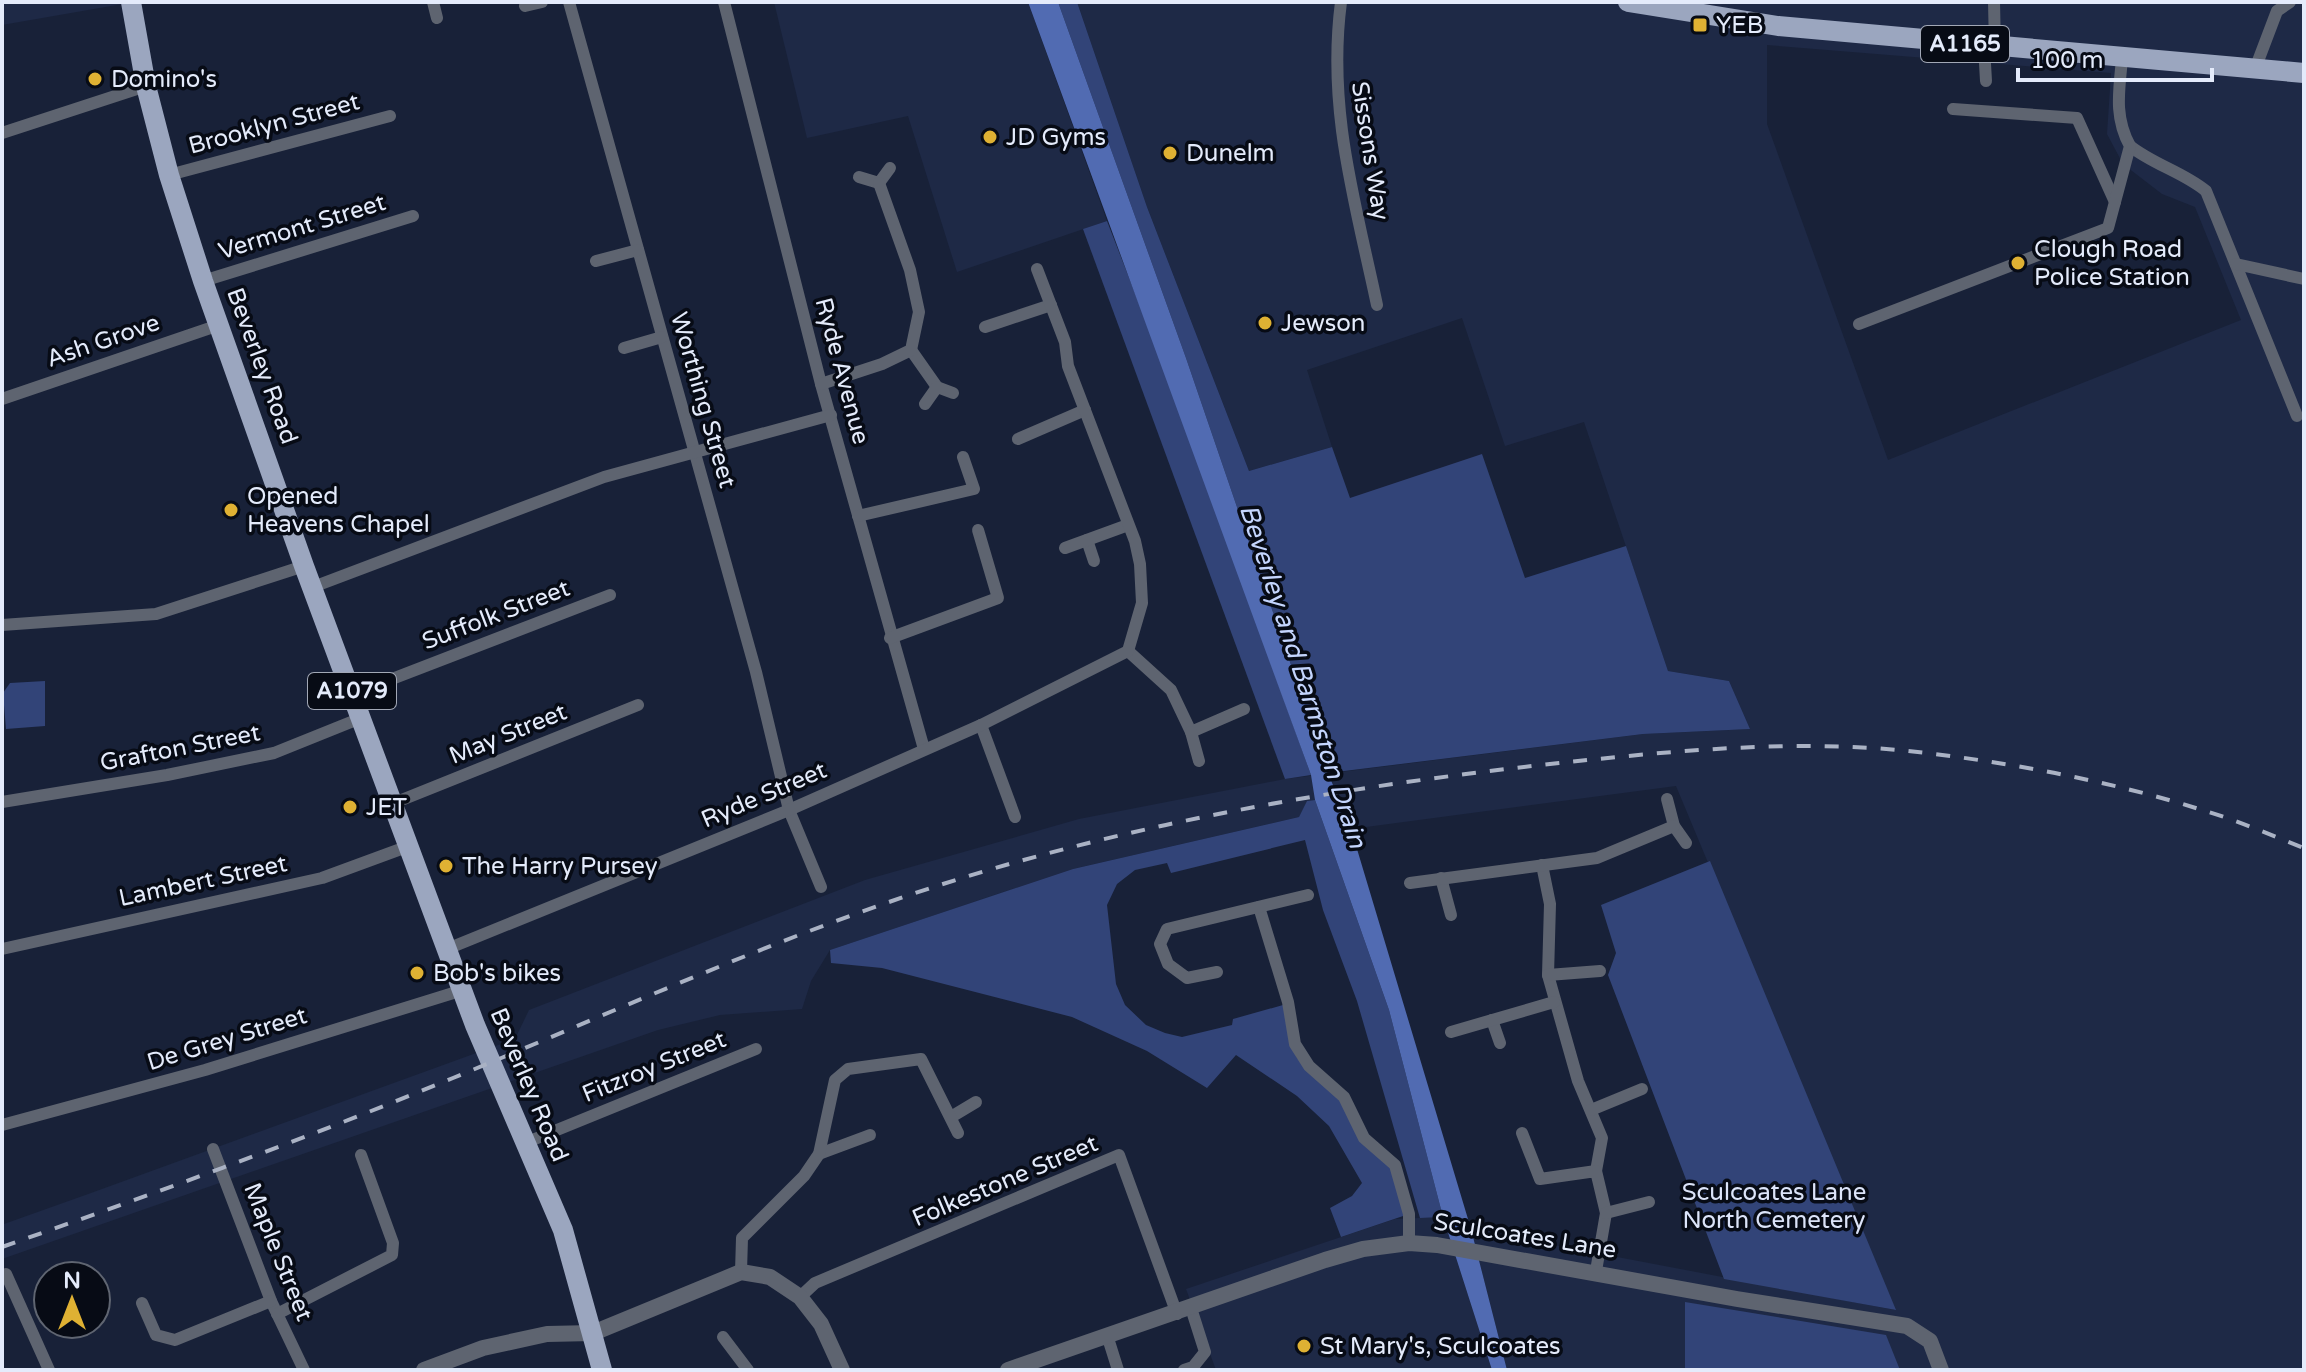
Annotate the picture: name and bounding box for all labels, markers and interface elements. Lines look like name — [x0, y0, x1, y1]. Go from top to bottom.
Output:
place label: YEB — [1716, 11, 1763, 40]
marker: YEB — [1691, 16, 1709, 34]
road number: A1165 — [1921, 26, 2009, 62]
scale bar — [2018, 32, 2212, 82]
text: 100 m — [2030, 46, 2104, 75]
place label: Domino's — [111, 65, 217, 94]
marker: Domino's — [86, 70, 104, 88]
street label: Sissons Way — [1345, 80, 1395, 223]
street label: Brooklyn Street — [185, 87, 363, 161]
place label: JD Gyms — [1006, 123, 1106, 152]
marker: JD Gyms — [981, 128, 999, 146]
place label: Dunelm — [1186, 139, 1275, 168]
marker: Dunelm — [1161, 144, 1179, 162]
street label: Vermont Street — [215, 188, 389, 266]
place label: Clough Road Police Station — [2034, 235, 2190, 292]
marker: Clough Road Police Station — [2009, 254, 2027, 272]
street label: Beverley Road — [220, 284, 304, 448]
street label: Ryde Avenue — [808, 294, 876, 448]
street label: Ash Grove — [43, 308, 163, 374]
street label: Worthing Street — [664, 309, 742, 491]
place label: Jewson — [1281, 309, 1365, 338]
marker: Jewson — [1256, 314, 1274, 332]
place label: Opened Heavens Chapel — [247, 482, 430, 539]
water label: Beverley and Barmston Drain — [1233, 500, 1374, 853]
marker: Opened Heavens Chapel — [222, 501, 240, 519]
street label: Suffolk Street — [418, 574, 574, 656]
road number: A1079 — [308, 673, 396, 709]
street label: May Street — [445, 697, 571, 771]
street label: Grafton Street — [97, 718, 263, 778]
street label: Ryde Street — [697, 756, 831, 834]
place label: JET — [366, 793, 407, 822]
marker: JET — [341, 798, 359, 816]
street label: Lambert Street — [116, 849, 290, 913]
place label: The Harry Pursey — [462, 852, 658, 881]
marker: The Harry Pursey — [437, 857, 455, 875]
place label: Bob's bikes — [433, 959, 561, 988]
marker: Bob's bikes — [408, 964, 426, 982]
street label: De Grey Street — [144, 1001, 310, 1077]
street label: Beverley Road — [484, 1004, 574, 1166]
street label: Fitzroy Street — [578, 1025, 730, 1109]
street label: Folkestone Street — [908, 1129, 1102, 1233]
park label: Sculcoates Lane North Cemetery — [1682, 1178, 1866, 1235]
street label: Maple Street — [237, 1179, 319, 1325]
street label: Sculcoates Lane — [1432, 1207, 1618, 1265]
north arrow — [32, 1260, 112, 1340]
text: N — [63, 1268, 81, 1294]
place label: St Mary's, Sculcoates — [1320, 1332, 1561, 1361]
marker: St Mary's, Sculcoates — [1295, 1337, 1313, 1355]

